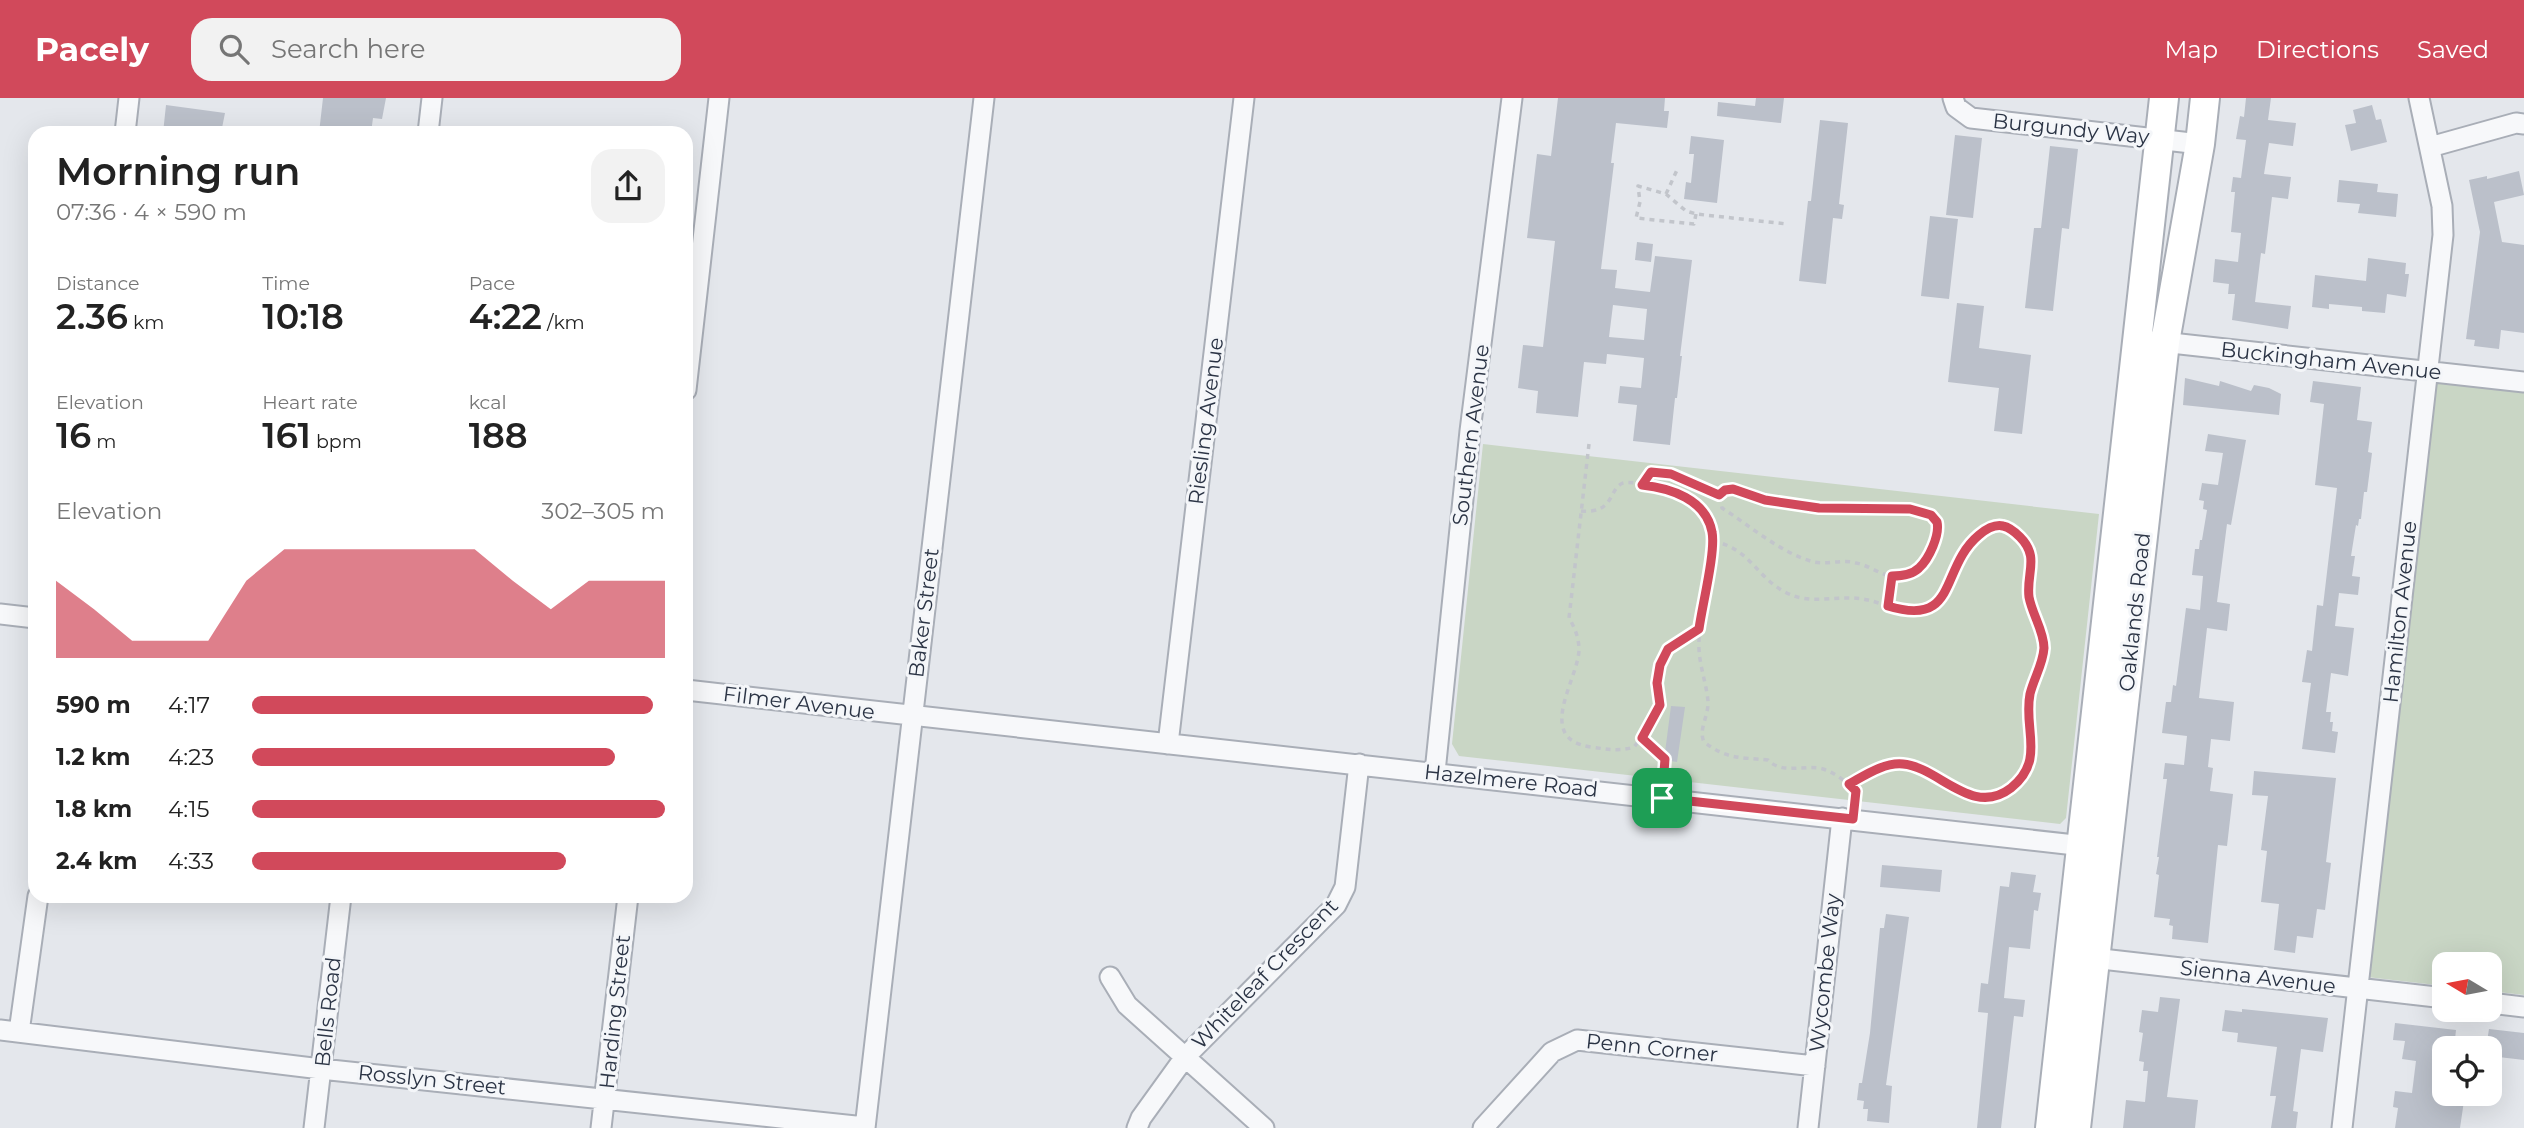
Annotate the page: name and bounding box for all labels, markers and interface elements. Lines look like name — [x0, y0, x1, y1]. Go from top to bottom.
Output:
search box — [191, 18, 681, 81]
text: Pacely — [35, 29, 149, 69]
icon: search — [215, 30, 253, 68]
text: Search here — [271, 33, 426, 65]
text: Map — [2165, 35, 2218, 64]
text: Directions — [2256, 35, 2379, 64]
text: Saved — [2417, 35, 2489, 64]
street label: Burgundy Way — [1991, 108, 2151, 149]
text: Morning run — [56, 148, 300, 195]
button: share — [591, 149, 665, 223]
text: 07:36 · 4 × 590 m — [56, 198, 247, 226]
text: Distance — [56, 272, 139, 295]
text: Time — [262, 272, 310, 295]
text: Pace — [469, 272, 515, 295]
text: 2.36 — [56, 295, 128, 338]
text: 10:18 — [262, 295, 344, 338]
text: 4:22 — [469, 295, 542, 338]
text: km — [128, 311, 164, 334]
text: /km — [542, 311, 585, 334]
street label: Riesling Avenue — [1183, 336, 1228, 506]
street label: Buckingham Avenue — [2219, 336, 2443, 385]
street label: Southern Avenue — [1447, 343, 1494, 527]
text: Elevation — [56, 391, 144, 414]
text: Heart rate — [262, 391, 358, 414]
text: kcal — [469, 391, 507, 414]
text: 16 — [56, 414, 91, 457]
text: 161 — [262, 414, 311, 457]
text: 188 — [469, 414, 528, 457]
text: m — [91, 430, 116, 453]
text: bpm — [311, 430, 362, 453]
text: Elevation — [56, 497, 162, 525]
text: 302–305 m — [541, 497, 665, 525]
street label: Hamilton Avenue — [2378, 520, 2422, 704]
street label: Oaklands Road — [2114, 531, 2155, 693]
street label: Baker Street — [903, 547, 944, 679]
street label: Filmer Avenue — [722, 681, 876, 724]
text: 590 m — [56, 691, 131, 719]
text: 4:17 — [168, 691, 210, 719]
text: 1.2 km — [56, 743, 130, 771]
text: 4:23 — [168, 743, 214, 771]
street label: Hazelmere Road — [1423, 759, 1599, 802]
pin — [1632, 768, 1692, 828]
icon: arrive — [1643, 779, 1681, 817]
text: 1.8 km — [56, 795, 132, 823]
text: 4:15 — [168, 795, 210, 823]
text: 2.4 km — [56, 847, 137, 875]
text: 4:33 — [168, 847, 214, 875]
street label: Wycombe Way — [1804, 892, 1845, 1054]
street label: Whiteleaf Crescent — [1186, 893, 1343, 1054]
street label: Harding Street — [594, 934, 635, 1090]
north arrow — [2432, 952, 2502, 1022]
map controls — [2432, 952, 2502, 1106]
street label: Sienna Avenue — [2179, 955, 2337, 998]
street label: Bells Road — [309, 956, 346, 1068]
street label: Penn Corner — [1585, 1028, 1719, 1067]
button: locate — [2432, 1036, 2502, 1106]
street label: Rosslyn Street — [357, 1059, 507, 1100]

